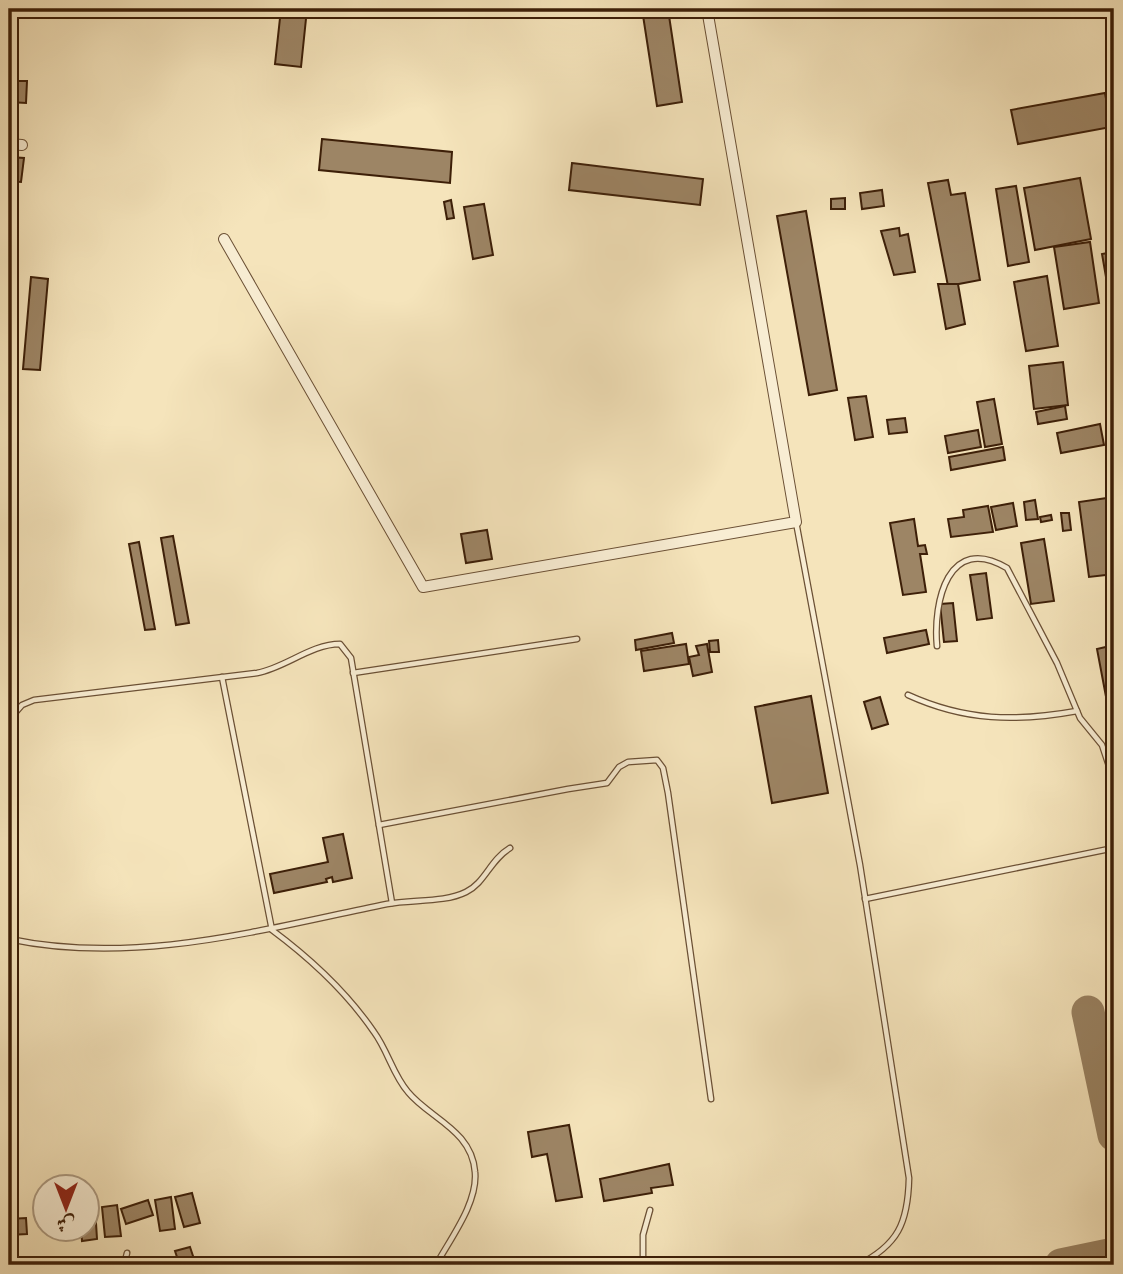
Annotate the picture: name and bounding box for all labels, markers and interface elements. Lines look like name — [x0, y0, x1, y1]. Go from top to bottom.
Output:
north arrow — [32, 1172, 102, 1242]
text: ش — [57, 1211, 75, 1235]

